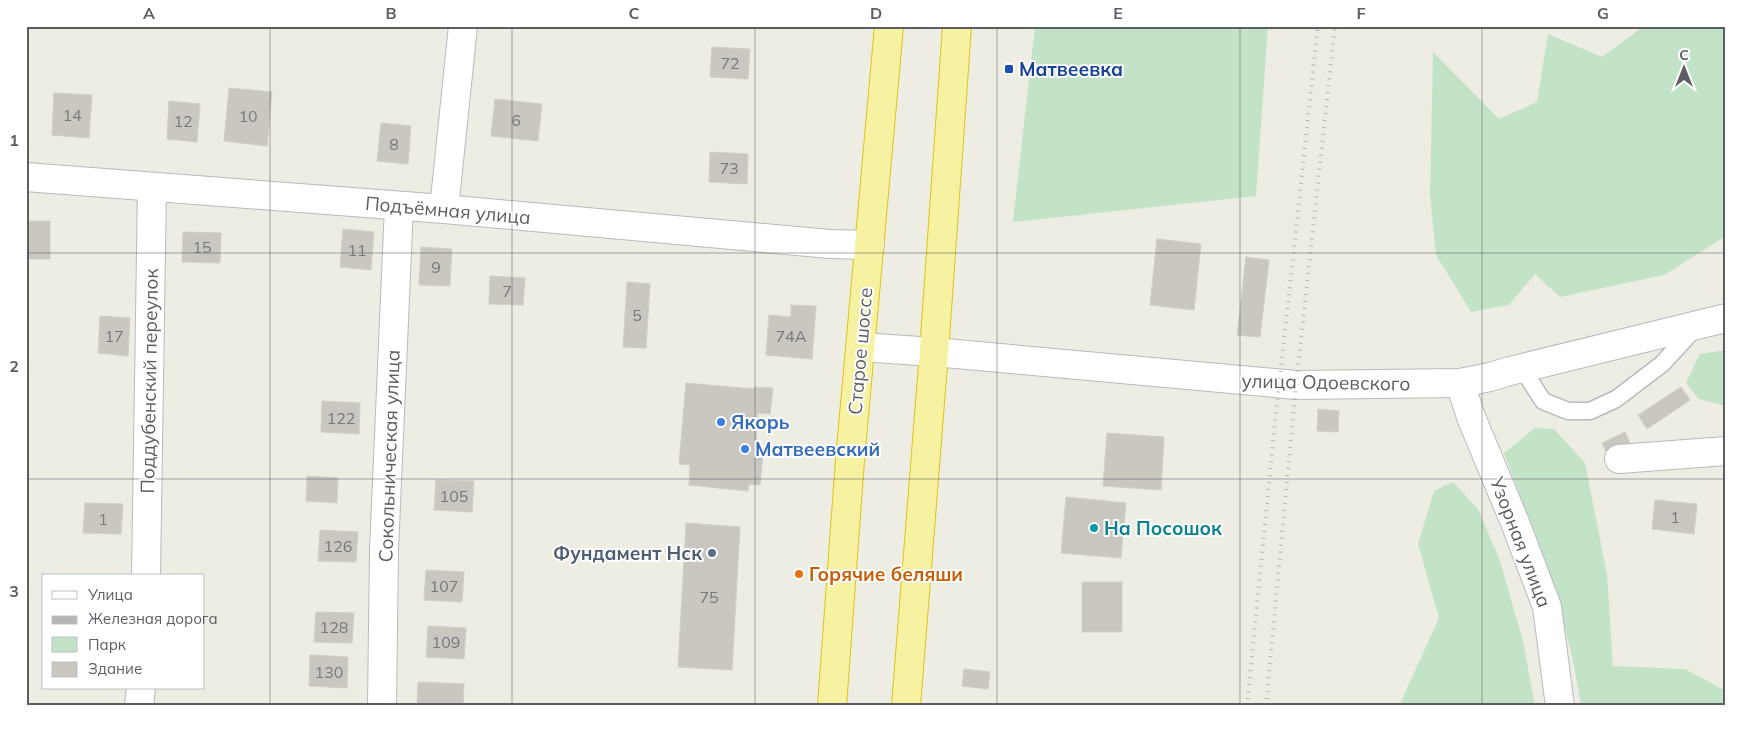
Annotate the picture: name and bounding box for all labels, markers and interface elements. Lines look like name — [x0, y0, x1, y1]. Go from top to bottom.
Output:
text: A — [143, 3, 155, 23]
text: B — [385, 3, 397, 23]
text: C — [629, 3, 640, 23]
text: D — [870, 3, 882, 23]
text: E — [1113, 3, 1123, 23]
text: F — [1356, 3, 1366, 23]
text: G — [1597, 3, 1609, 23]
north arrow — [1660, 42, 1710, 92]
text: С — [1679, 46, 1689, 64]
house number: 72 — [720, 53, 740, 73]
place label: Матвеевка — [1019, 57, 1123, 81]
marker: Матвеевка — [1003, 63, 1015, 75]
house number: 14 — [62, 105, 82, 125]
house number: 10 — [238, 106, 258, 126]
house number: 6 — [511, 110, 521, 130]
house number: 12 — [173, 111, 193, 131]
text: 1 — [9, 130, 19, 150]
house number: 8 — [389, 134, 399, 154]
house number: 73 — [719, 158, 739, 178]
street label: Подъёмная улица — [364, 191, 532, 229]
house number: 15 — [192, 237, 212, 257]
house number: 11 — [347, 240, 367, 260]
house number: 9 — [431, 257, 441, 277]
street label: Поддубенский переулок — [135, 267, 163, 494]
house number: 7 — [502, 281, 512, 301]
street label: Старое шоссе — [842, 286, 878, 416]
house number: 5 — [632, 305, 642, 325]
house number: 17 — [104, 326, 124, 346]
house number: 74А — [776, 326, 807, 346]
street label: Сокольническая улица — [373, 349, 405, 563]
text: 2 — [9, 356, 19, 376]
street label: улица Одоевского — [1241, 369, 1411, 395]
house number: 122 — [327, 408, 355, 428]
place label: Якорь — [731, 410, 790, 434]
marker: Якорь — [715, 416, 727, 428]
place label: Матвеевский — [755, 437, 880, 461]
marker: Матвеевский — [739, 443, 751, 455]
street label: Узорная улица — [1485, 472, 1557, 611]
house number: 105 — [440, 486, 468, 506]
house number: 1 — [1670, 507, 1680, 527]
house number: 1 — [98, 509, 108, 529]
place label: На Посошок — [1104, 516, 1222, 540]
marker: На Посошок — [1088, 522, 1100, 534]
house number: 126 — [324, 536, 352, 556]
place label: Фундамент Нск — [553, 541, 702, 565]
marker: Фундамент Нск — [706, 547, 718, 559]
place label: Горячие беляши — [809, 562, 963, 586]
marker: Горячие беляши — [793, 568, 805, 580]
legend — [42, 574, 205, 690]
house number: 107 — [430, 576, 458, 596]
text: 3 — [9, 581, 19, 601]
text: Улица — [87, 585, 133, 604]
house number: 75 — [699, 587, 719, 607]
text: Железная дорога — [88, 609, 218, 628]
house number: 128 — [320, 617, 348, 637]
house number: 109 — [432, 632, 460, 652]
text: Парк — [88, 635, 127, 654]
text: Здание — [88, 659, 142, 678]
house number: 130 — [315, 662, 343, 682]

